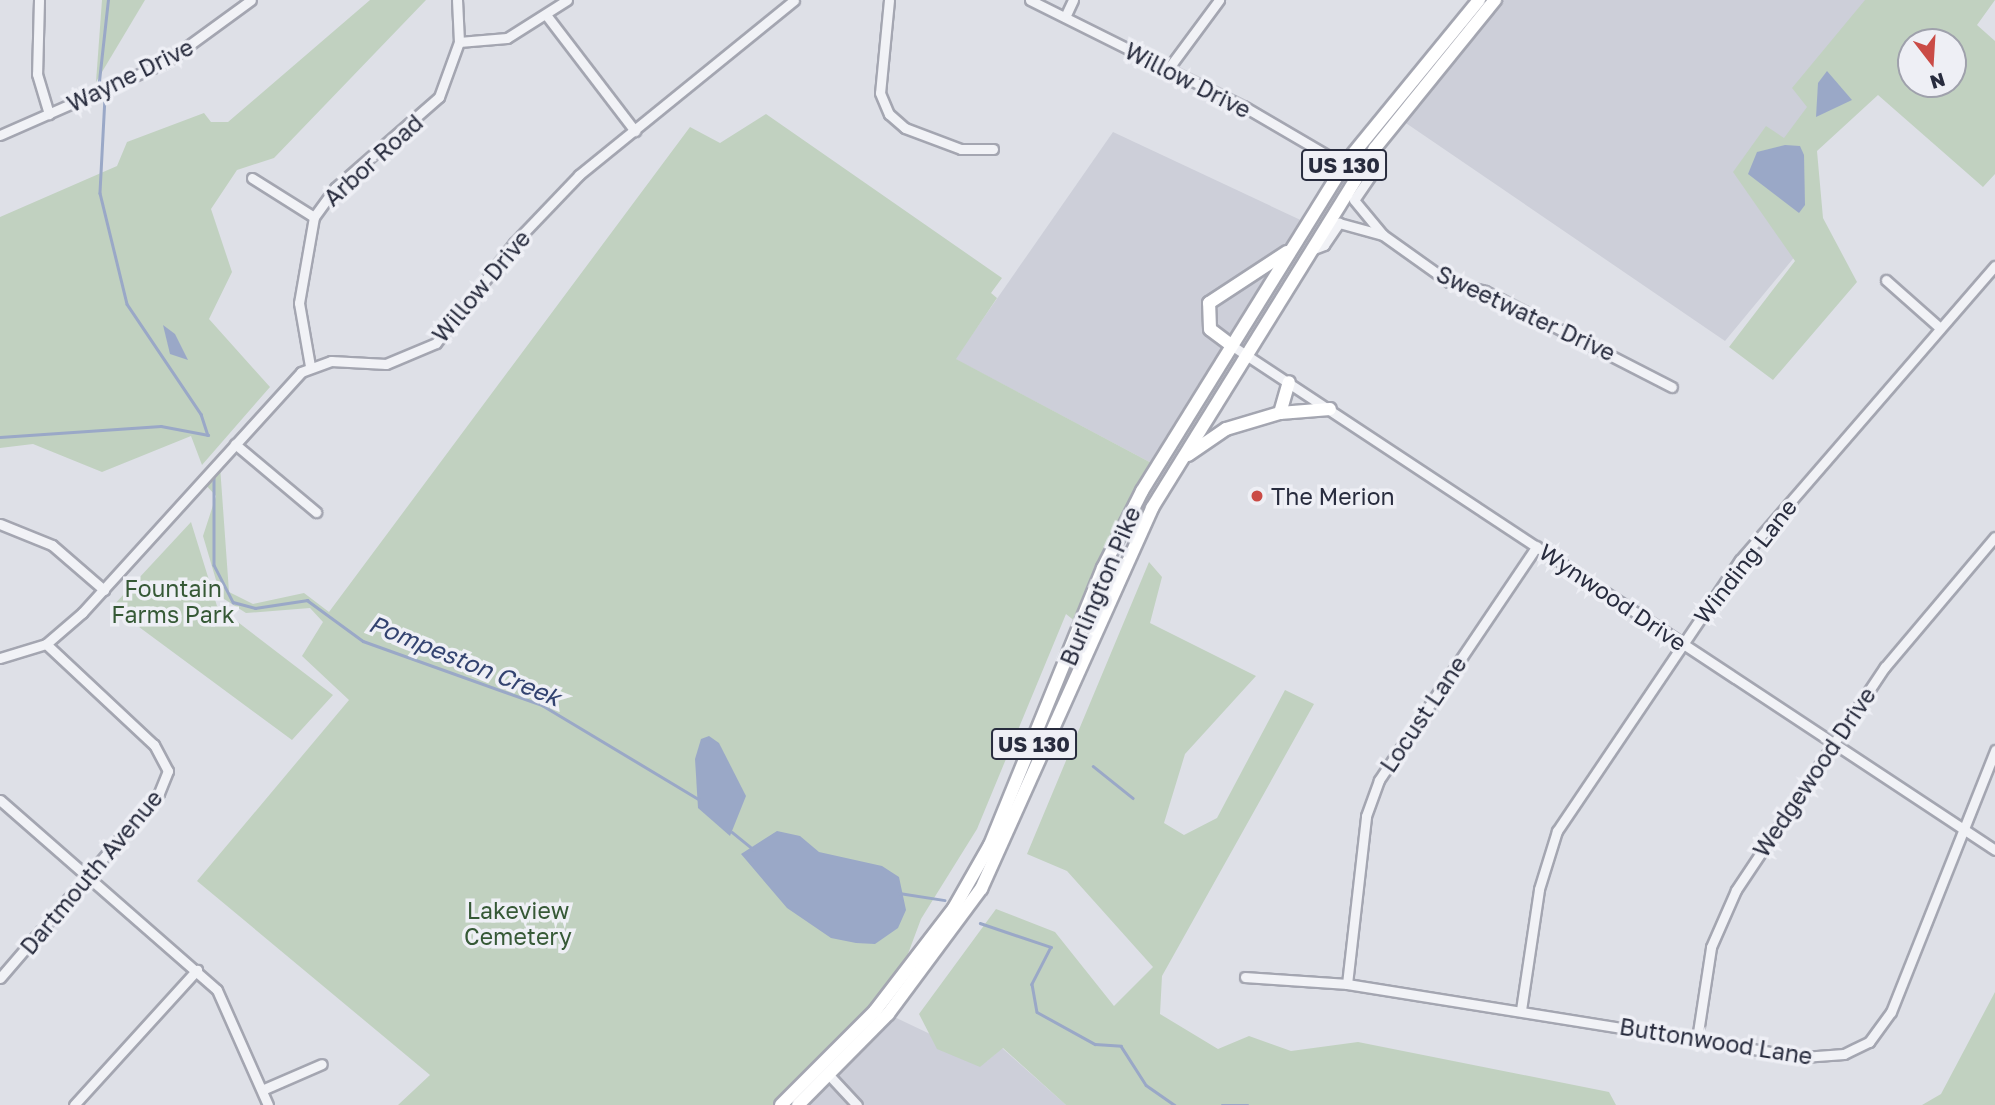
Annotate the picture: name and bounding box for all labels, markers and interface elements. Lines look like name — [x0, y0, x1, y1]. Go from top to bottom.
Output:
north arrow — [1897, 28, 1967, 98]
street label: Wayne Drive — [62, 33, 198, 117]
street label: Willow Drive — [1120, 36, 1256, 124]
text: N — [1927, 69, 1948, 95]
street label: Arbor Road — [318, 108, 428, 212]
road number: US 130 — [1300, 148, 1388, 182]
street label: Willow Drive — [426, 224, 536, 348]
street label: Sweetwater Drive — [1432, 259, 1620, 367]
place label: The Merion — [1271, 482, 1395, 510]
marker: The Merion — [1249, 488, 1265, 504]
street label: Winding Lane — [1688, 493, 1802, 629]
street label: Burlington Pike — [1054, 502, 1146, 670]
street label: Wynwood Drive — [1534, 538, 1692, 656]
park label: Fountain Farms Park — [111, 574, 235, 628]
water label: Pompeston Creek — [365, 608, 565, 712]
street label: Locust Lane — [1374, 651, 1472, 777]
street label: Wedgewood Drive — [1747, 682, 1881, 862]
road number: US 130 — [990, 726, 1078, 762]
street label: Dartmouth Avenue — [14, 784, 168, 960]
park label: Lakeview Cemetery — [464, 896, 572, 950]
street label: Buttonwood Lane — [1618, 1012, 1814, 1070]

